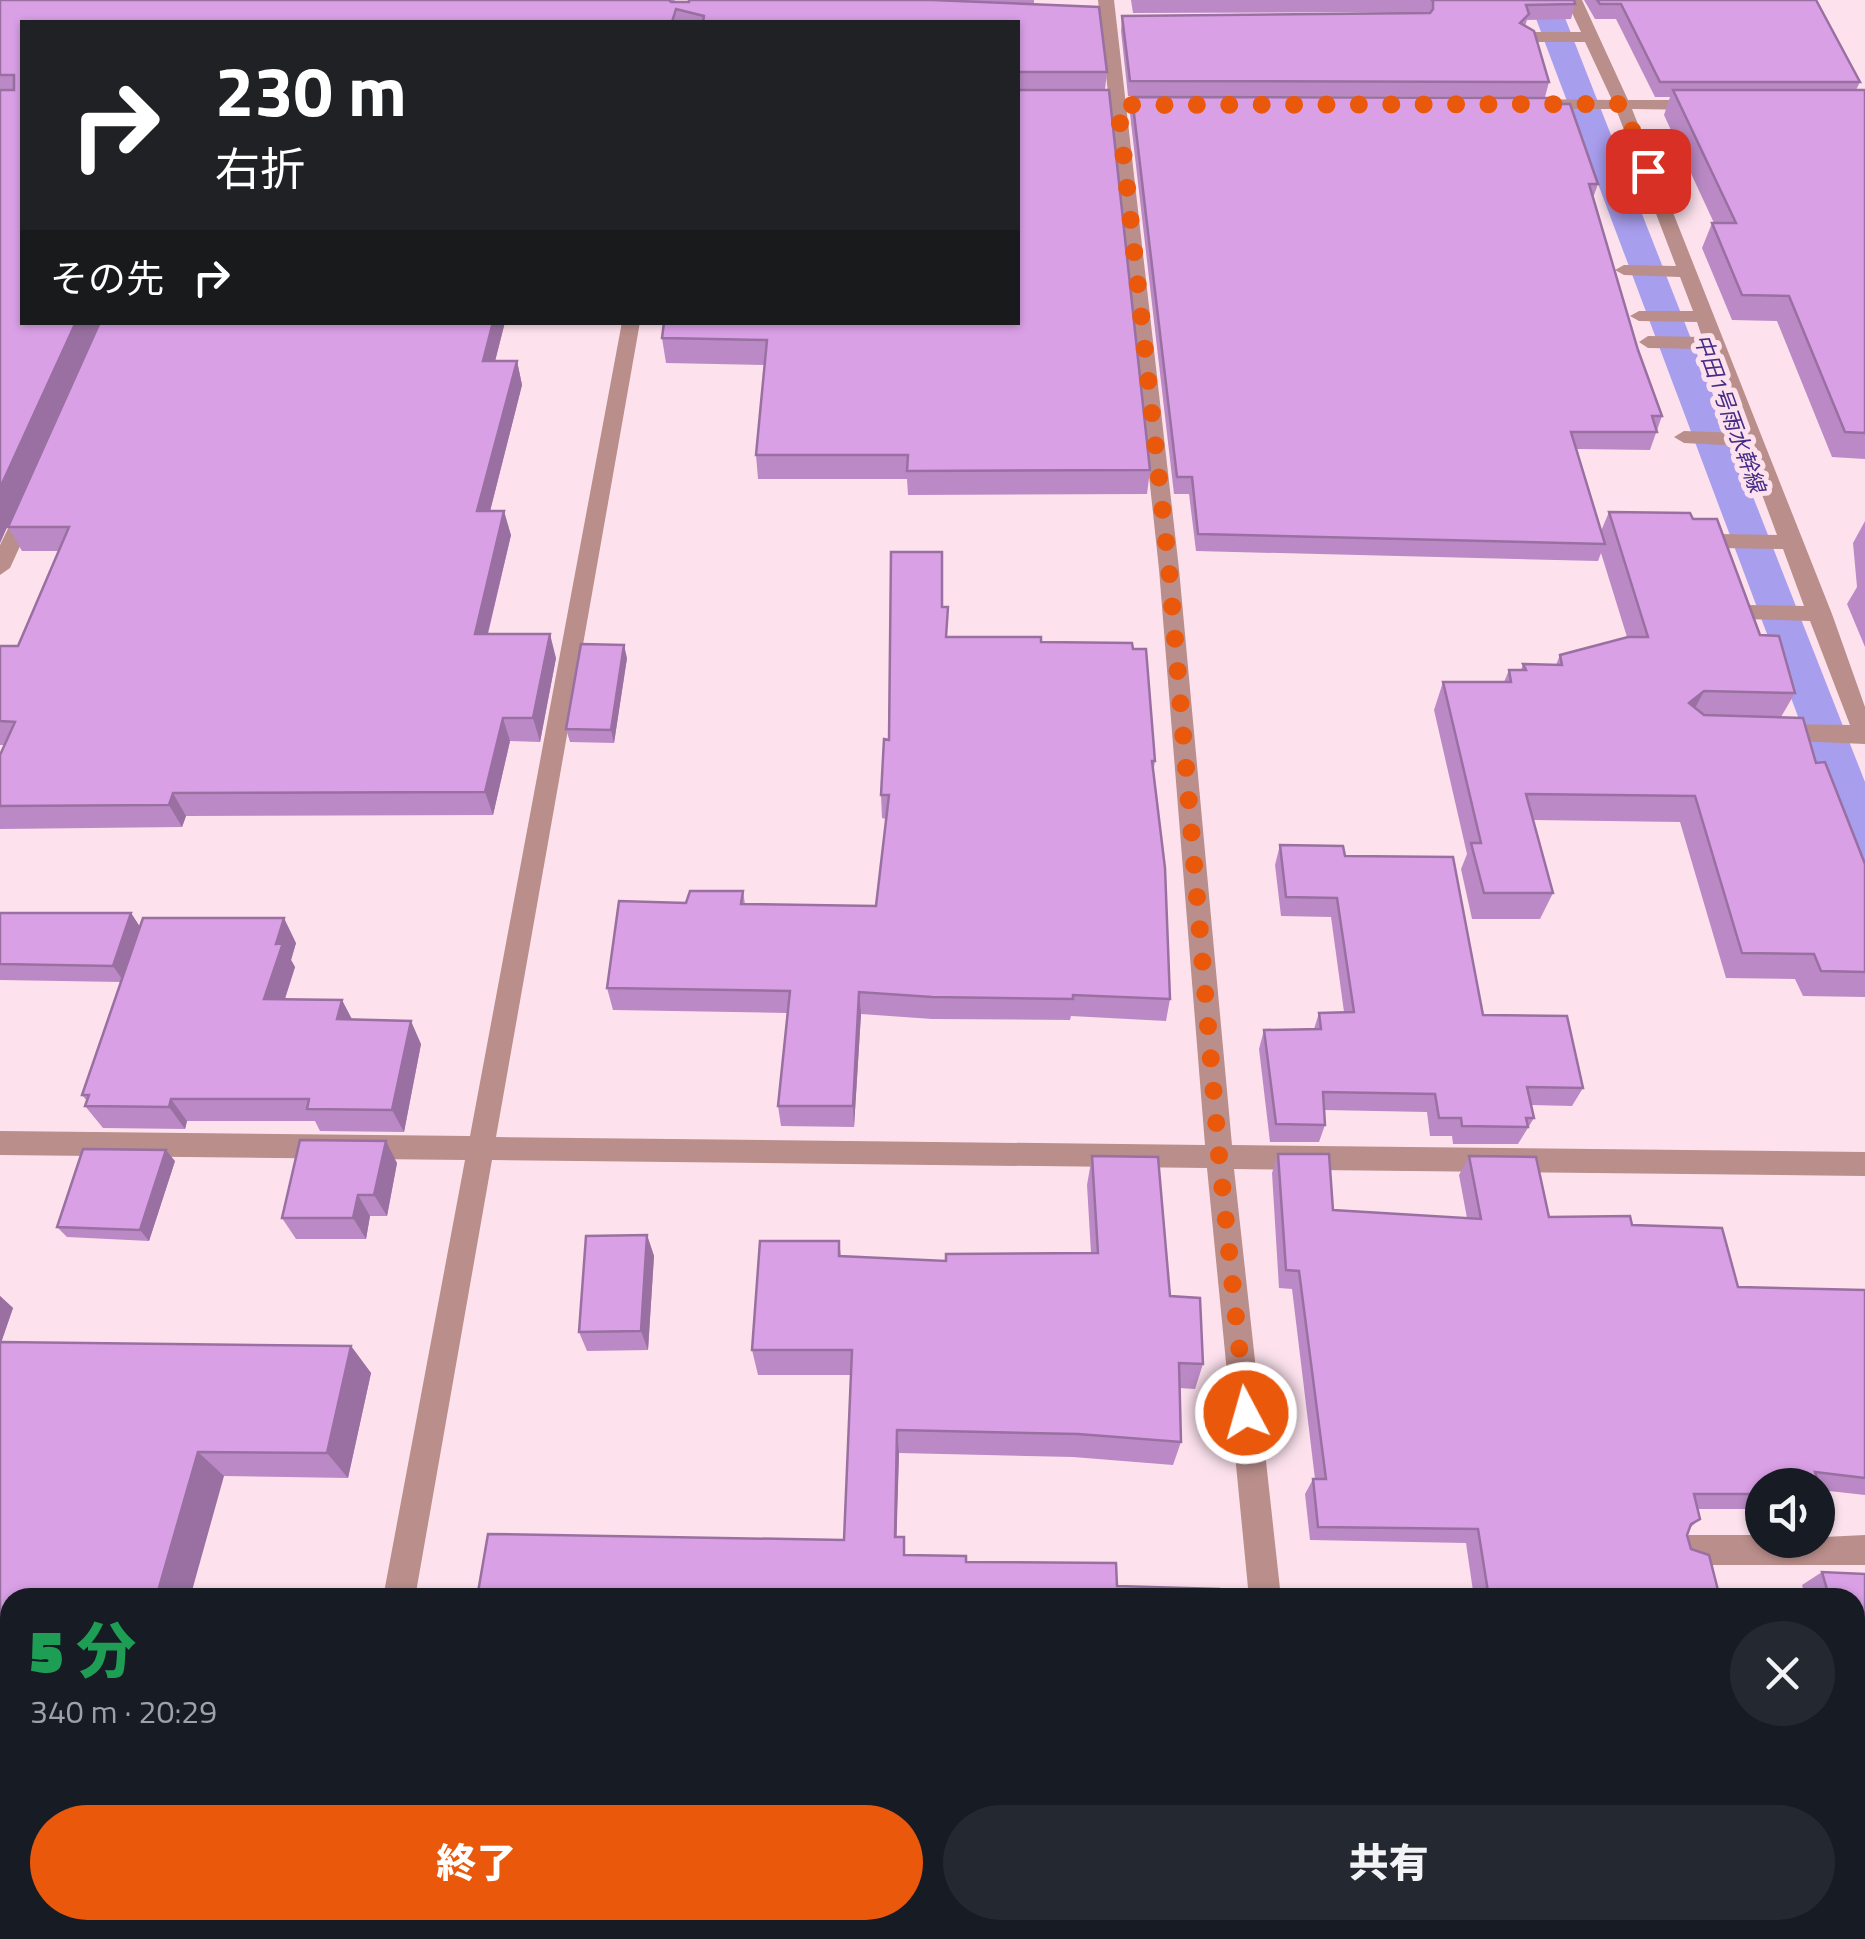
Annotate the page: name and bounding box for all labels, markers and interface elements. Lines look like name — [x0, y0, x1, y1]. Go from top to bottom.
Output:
text: 230 m — [215, 37, 407, 143]
icon: right — [50, 60, 180, 190]
pin — [1606, 129, 1691, 214]
text: 右折 — [215, 134, 305, 202]
icon: arrive — [1621, 144, 1676, 199]
text: その先 — [50, 249, 164, 307]
icon: right — [184, 250, 239, 305]
water label: 中田1号雨水幹線 — [1686, 329, 1775, 500]
position arrow — [1194, 1361, 1298, 1465]
map controls — [1745, 1468, 1835, 1558]
button: sound — [1745, 1468, 1835, 1558]
text: 5 分 — [30, 1604, 136, 1695]
button: close — [1730, 1621, 1835, 1726]
text: 340 m · 20:29 — [30, 1687, 217, 1735]
button: 終了 — [30, 1805, 923, 1920]
button: 共有 — [943, 1805, 1835, 1920]

